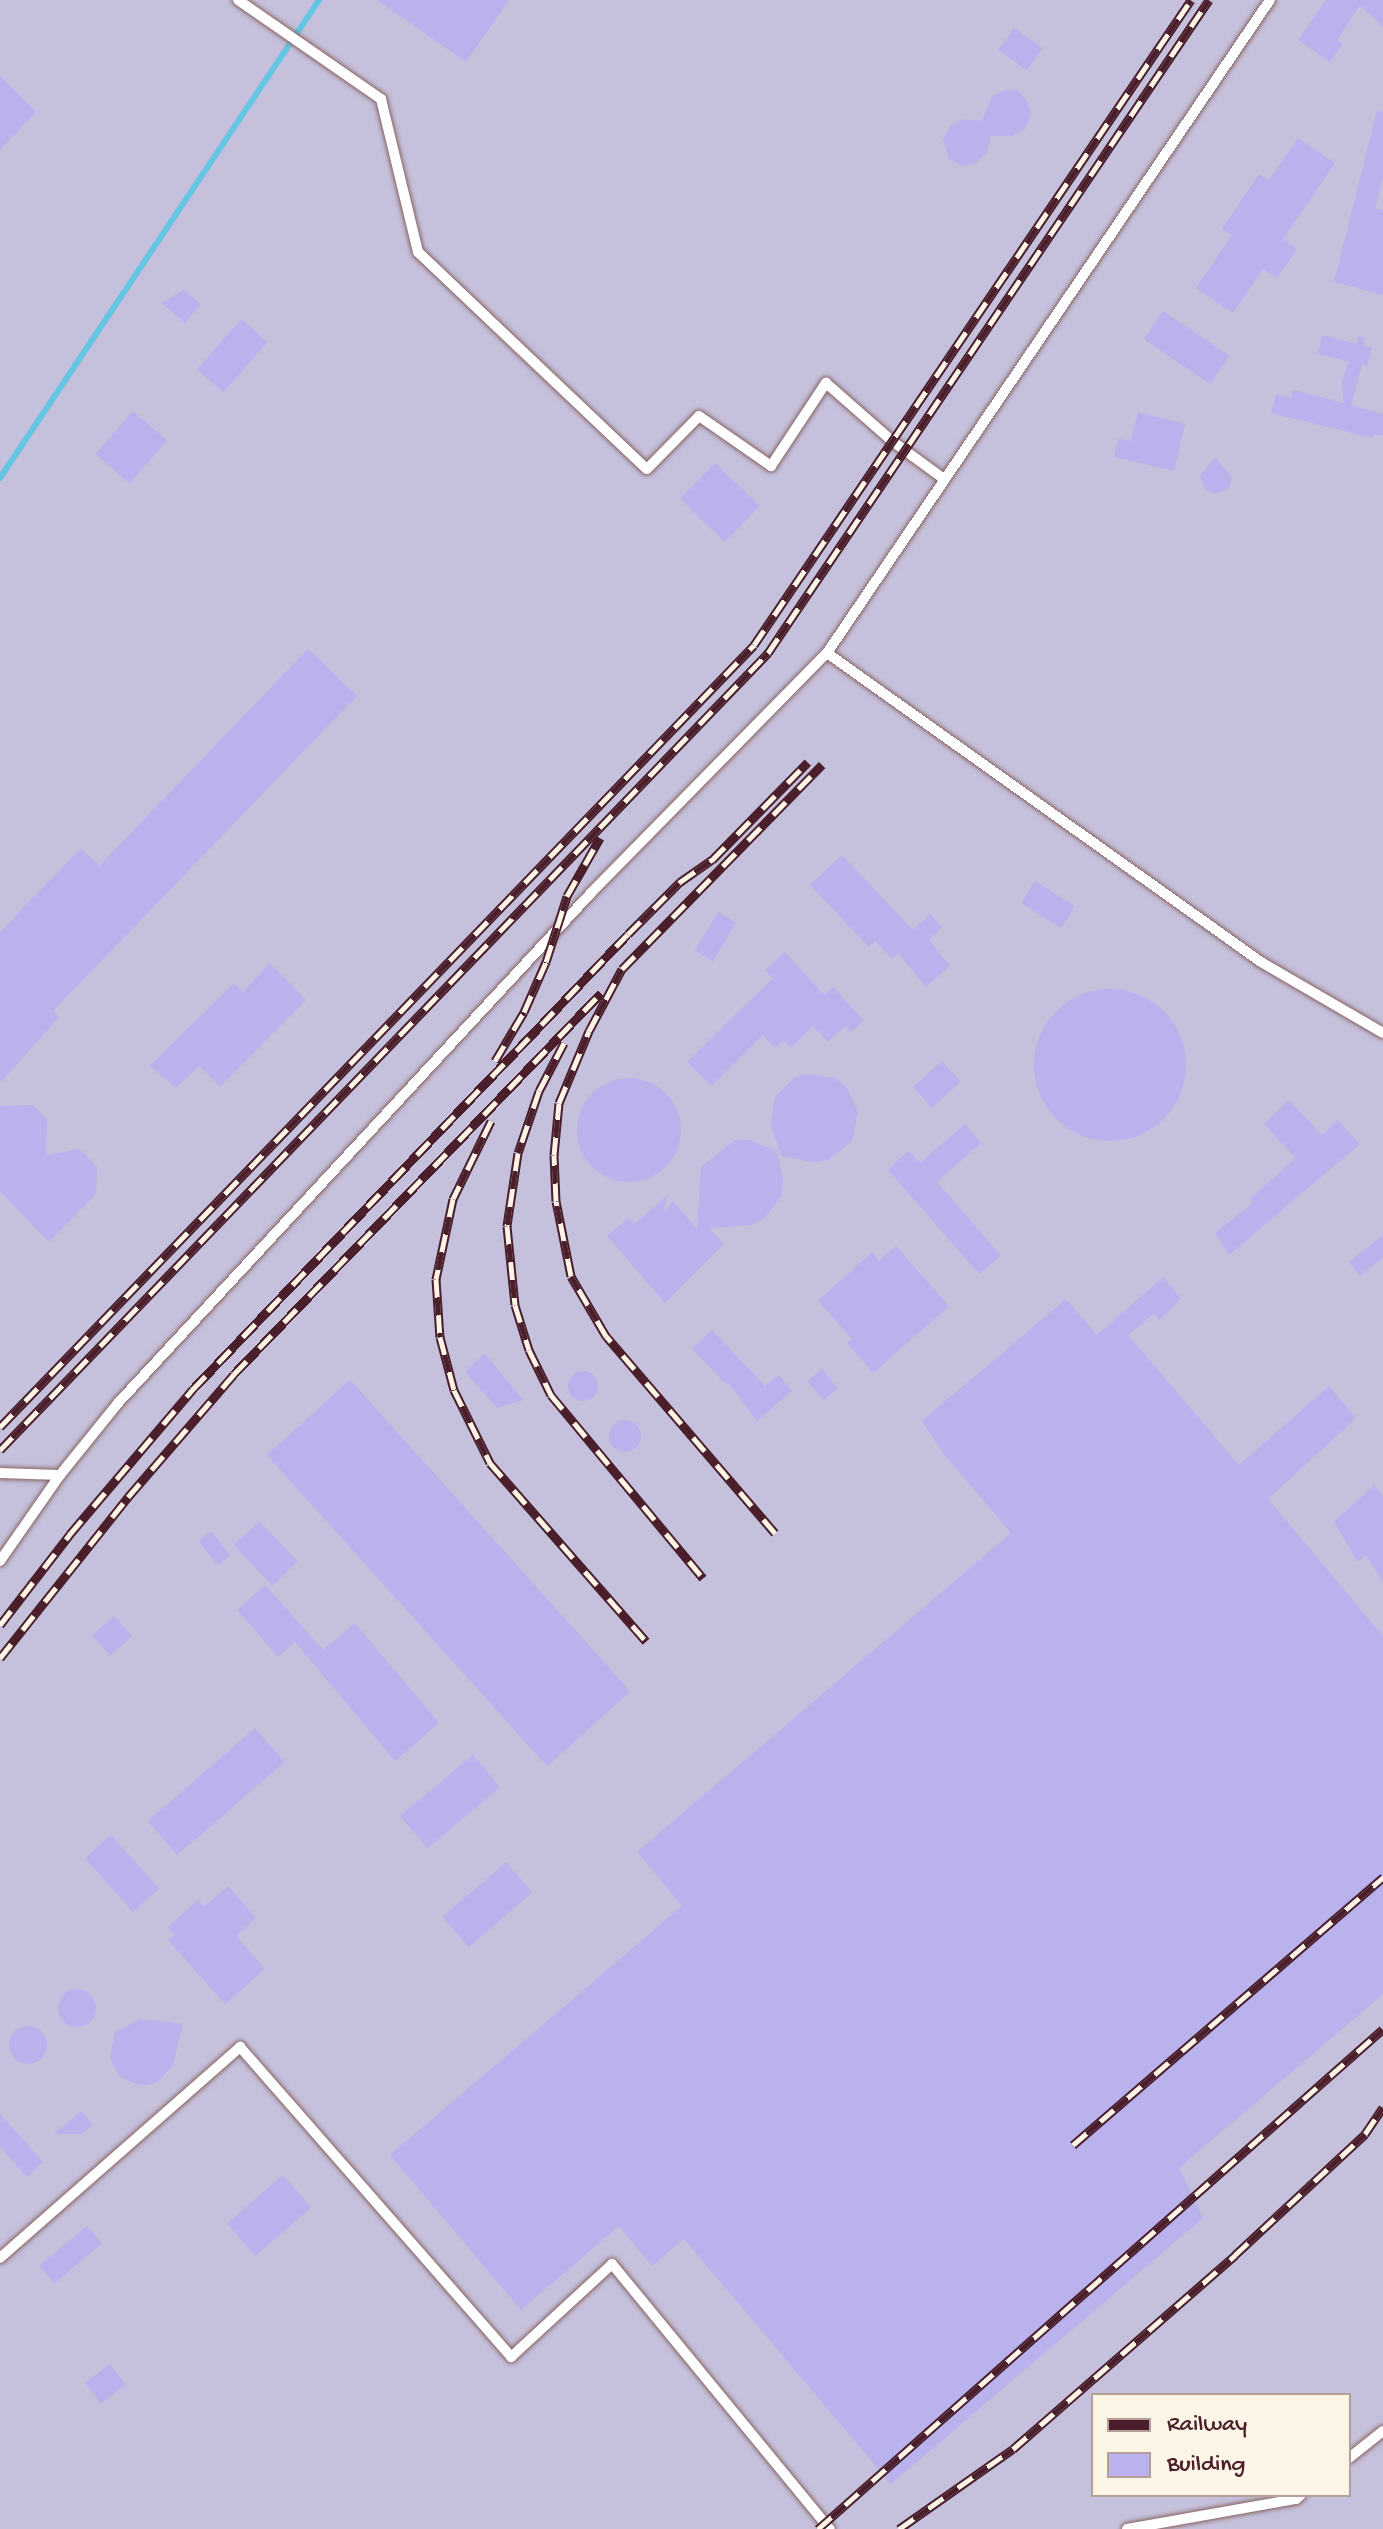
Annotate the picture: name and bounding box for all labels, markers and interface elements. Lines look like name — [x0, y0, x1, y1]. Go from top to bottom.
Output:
legend — [1091, 2393, 1351, 2497]
text: Railway — [1167, 2411, 1247, 2440]
text: Building — [1167, 2451, 1245, 2480]

